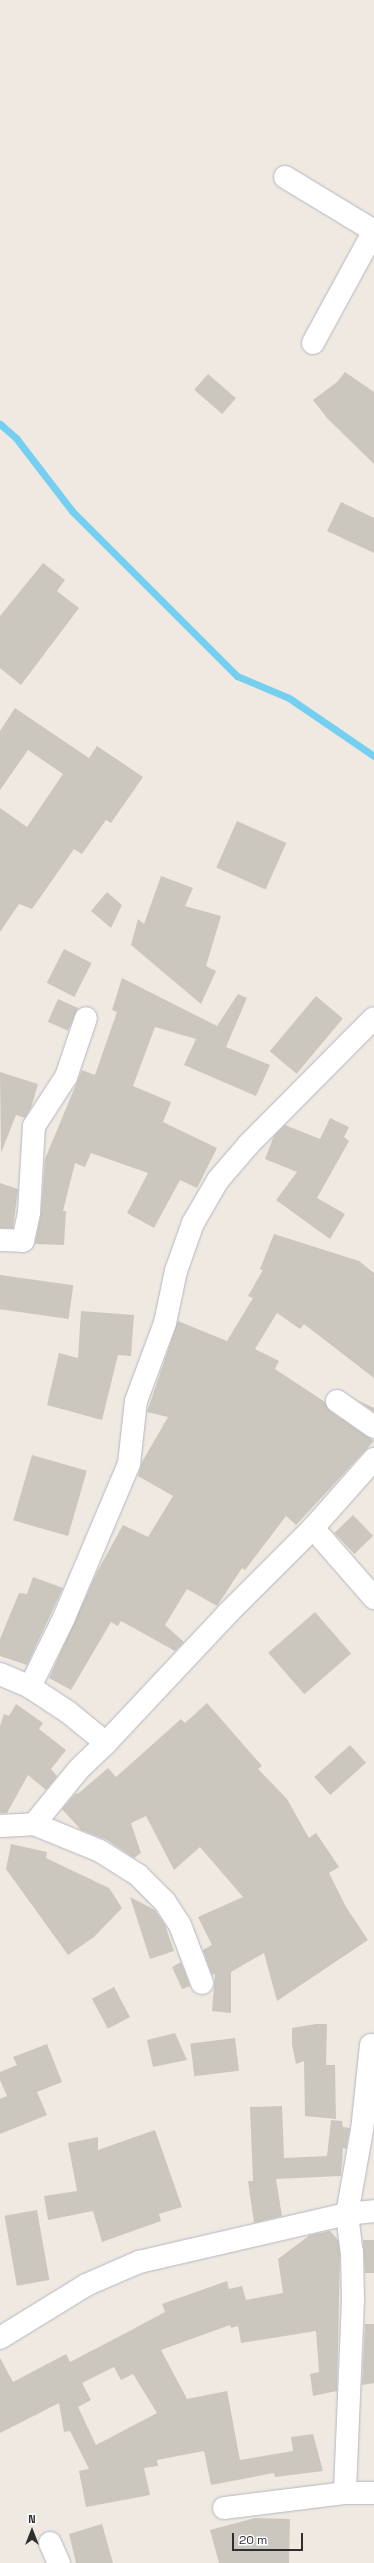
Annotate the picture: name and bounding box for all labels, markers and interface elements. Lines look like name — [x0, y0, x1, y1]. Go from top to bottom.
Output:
north arrow — [12, 2511, 52, 2551]
text: N — [28, 2512, 36, 2526]
scale bar — [234, 2525, 305, 2551]
text: 20 m — [239, 2532, 267, 2548]

